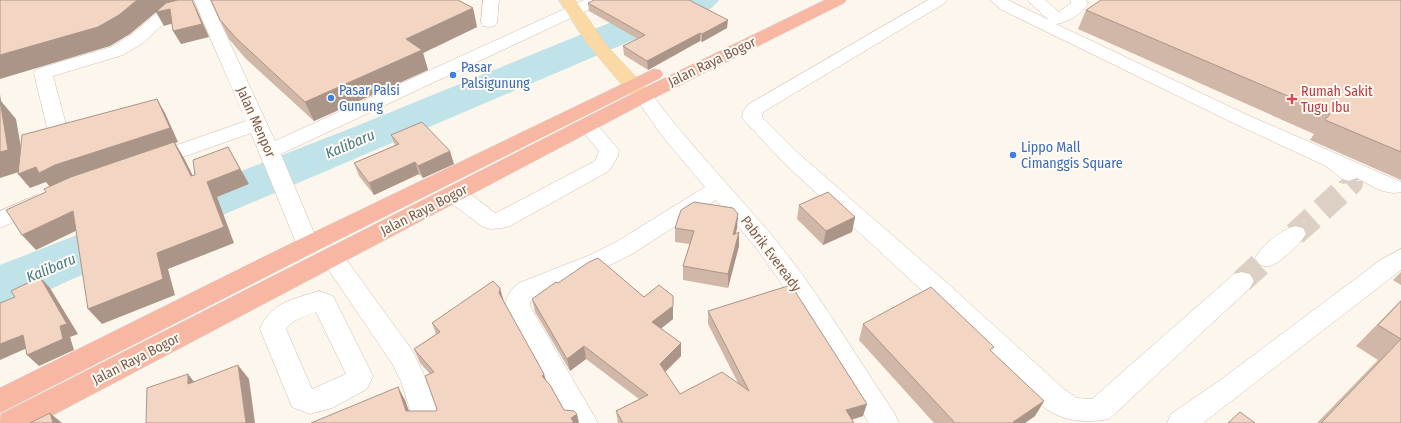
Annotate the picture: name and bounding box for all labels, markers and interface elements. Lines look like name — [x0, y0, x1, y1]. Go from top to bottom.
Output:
street label: Jalan Raya Bogor — [665, 33, 759, 91]
place label: Pasar Palsigunung — [461, 59, 530, 92]
marker: Pasar Palsigunung — [448, 70, 458, 80]
place label: Pasar Palsi Gunung — [339, 82, 400, 115]
place label: Rumah Sakit Tugu Ibu — [1301, 83, 1373, 116]
street label: Jalan Menpor — [233, 84, 279, 160]
marker: Pasar Palsi Gunung — [326, 93, 336, 103]
marker: Rumah Sakit Tugu Ibu — [1286, 93, 1298, 105]
water label: Kalibaru — [323, 125, 378, 162]
place label: Lippo Mall Cimanggis Square — [1021, 139, 1123, 172]
marker: Lippo Mall Cimanggis Square — [1008, 150, 1018, 160]
street label: Jalan Raya Bogor — [378, 181, 471, 239]
street label: Pabrik Eveready — [737, 213, 805, 296]
water label: Kalibaru — [24, 249, 79, 286]
street label: Jalan Raya Bogor — [90, 330, 183, 388]

